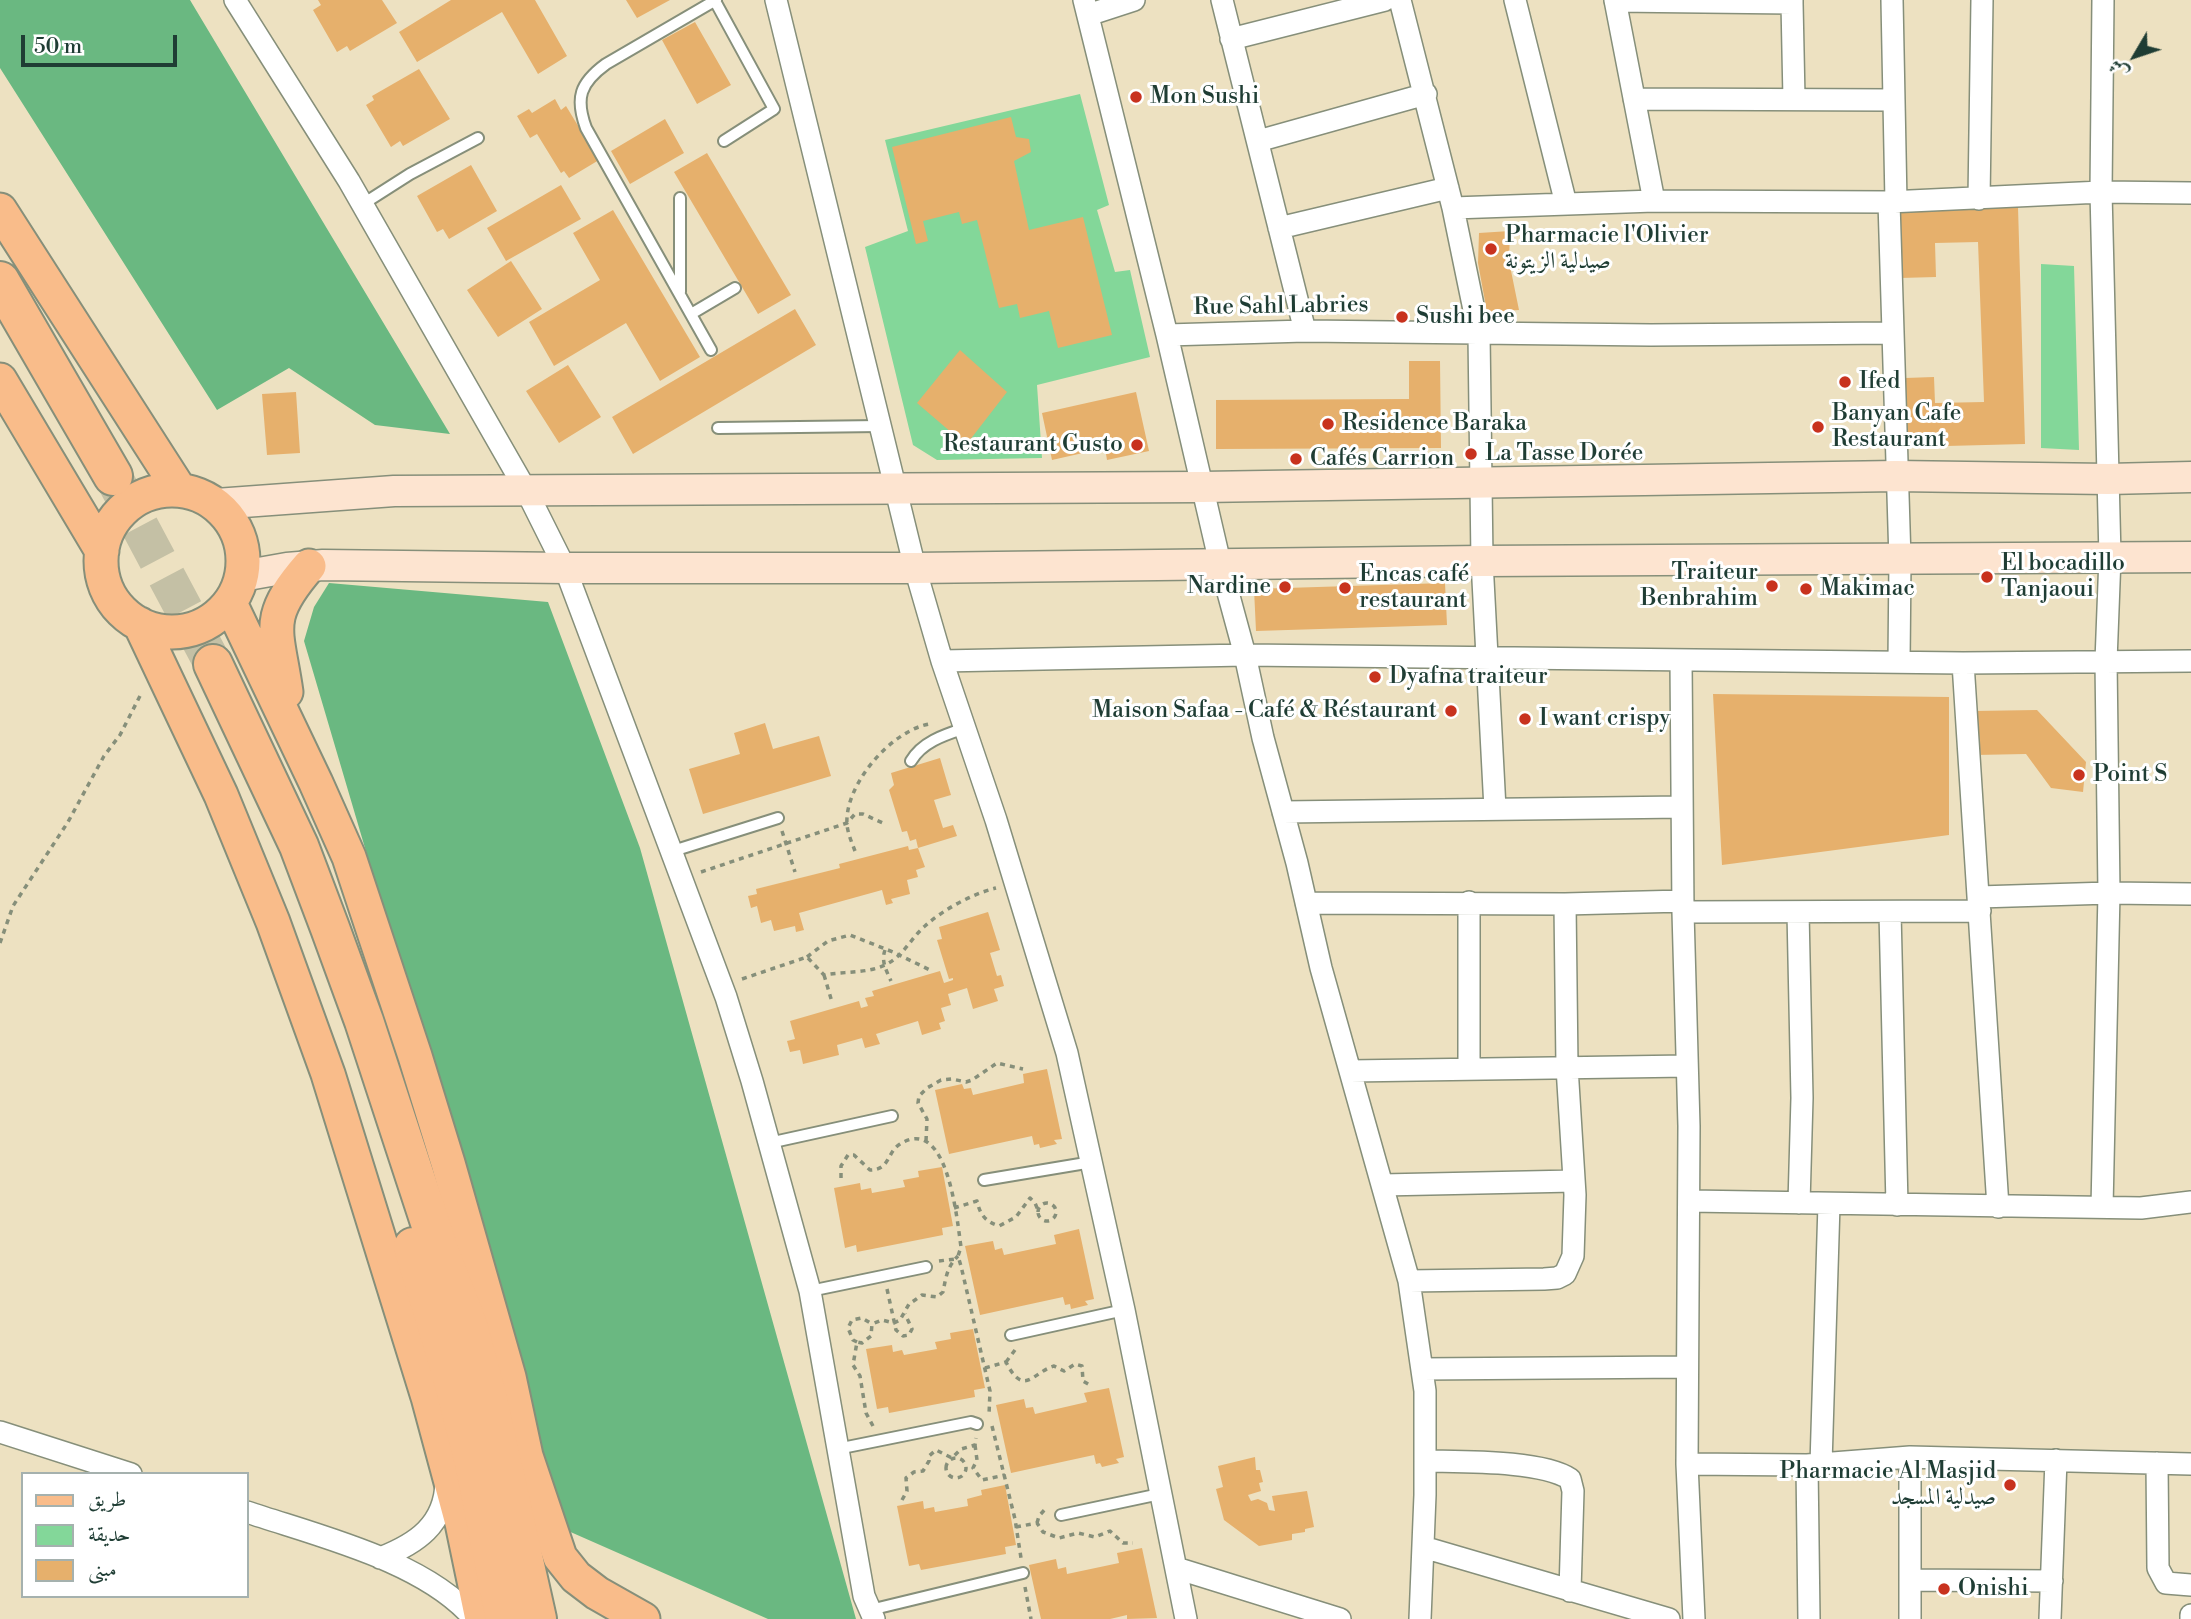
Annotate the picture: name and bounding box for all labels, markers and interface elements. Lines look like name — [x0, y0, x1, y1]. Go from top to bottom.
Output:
scale bar — [24, 21, 180, 65]
north arrow — [2100, 21, 2170, 91]
text: 50 m — [34, 34, 82, 60]
text: ش — [2103, 54, 2134, 84]
place label: Mon Sushi — [1150, 83, 1259, 111]
marker: Mon Sushi — [1128, 89, 1144, 105]
place label: Pharmacie l'Olivier صيدلية الزيتونة — [1505, 222, 1709, 276]
marker: Pharmacie l'Olivier صيدلية الزيتونة — [1483, 241, 1499, 257]
street label: Rue Sahl Labries — [1193, 292, 1369, 322]
place label: Sushi bee — [1416, 303, 1515, 331]
marker: Sushi bee — [1394, 309, 1410, 325]
place label: Ifed — [1859, 368, 1900, 396]
marker: Ifed — [1837, 374, 1853, 390]
place label: Banyan Cafe Restaurant — [1832, 400, 1961, 454]
place label: Residence Baraka — [1342, 410, 1527, 438]
marker: Residence Baraka — [1320, 416, 1336, 432]
marker: Banyan Cafe Restaurant — [1810, 419, 1826, 435]
place label: Restaurant Gusto — [943, 431, 1123, 459]
marker: Restaurant Gusto — [1129, 437, 1145, 453]
place label: La Tasse Dorée — [1485, 440, 1643, 468]
place label: Cafés Carrion — [1310, 445, 1454, 473]
marker: La Tasse Dorée — [1463, 446, 1479, 462]
marker: Cafés Carrion — [1288, 451, 1304, 467]
place label: El bocadillo Tanjaoui — [2001, 550, 2125, 604]
place label: Traiteur Benbrahim — [1640, 559, 1758, 613]
place label: Encas café restaurant — [1359, 561, 1469, 615]
marker: El bocadillo Tanjaoui — [1979, 569, 1995, 585]
place label: Nardine — [1187, 573, 1271, 601]
place label: Makimac — [1820, 575, 1915, 603]
marker: Traiteur Benbrahim — [1764, 578, 1780, 594]
marker: Nardine — [1277, 579, 1293, 595]
marker: Encas café restaurant — [1337, 580, 1353, 596]
marker: Makimac — [1798, 581, 1814, 597]
place label: Dyafna traiteur — [1389, 663, 1548, 691]
marker: Dyafna traiteur — [1367, 669, 1383, 685]
place label: Maison Safaa - Café & Réstaurant — [1092, 697, 1437, 725]
marker: Maison Safaa - Café & Réstaurant — [1443, 703, 1459, 719]
place label: I want crispy — [1539, 705, 1670, 733]
marker: I want crispy — [1517, 711, 1533, 727]
place label: Point S — [2093, 761, 2167, 789]
marker: Point S — [2071, 767, 2087, 783]
place label: Pharmacie Al Masjid صيدلية المسجد — [1780, 1458, 1996, 1512]
legend — [21, 1472, 248, 1598]
marker: Pharmacie Al Masjid صيدلية المسجد — [2002, 1477, 2018, 1493]
text: طريق — [88, 1487, 126, 1513]
text: حديقة — [88, 1522, 131, 1548]
text: مبنى — [88, 1557, 117, 1583]
place label: Onishi — [1958, 1575, 2029, 1603]
marker: Onishi — [1936, 1581, 1952, 1597]

